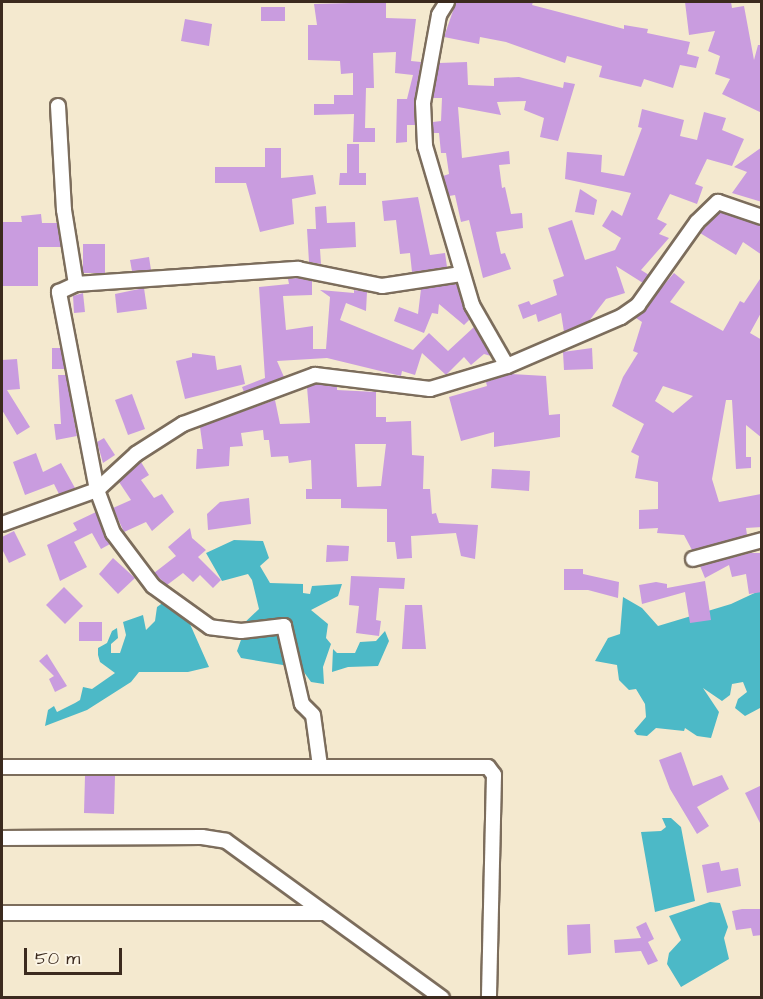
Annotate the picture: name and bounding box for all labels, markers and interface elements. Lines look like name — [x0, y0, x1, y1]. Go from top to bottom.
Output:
scale bar — [27, 936, 124, 974]
text: 50 m — [35, 946, 80, 971]

